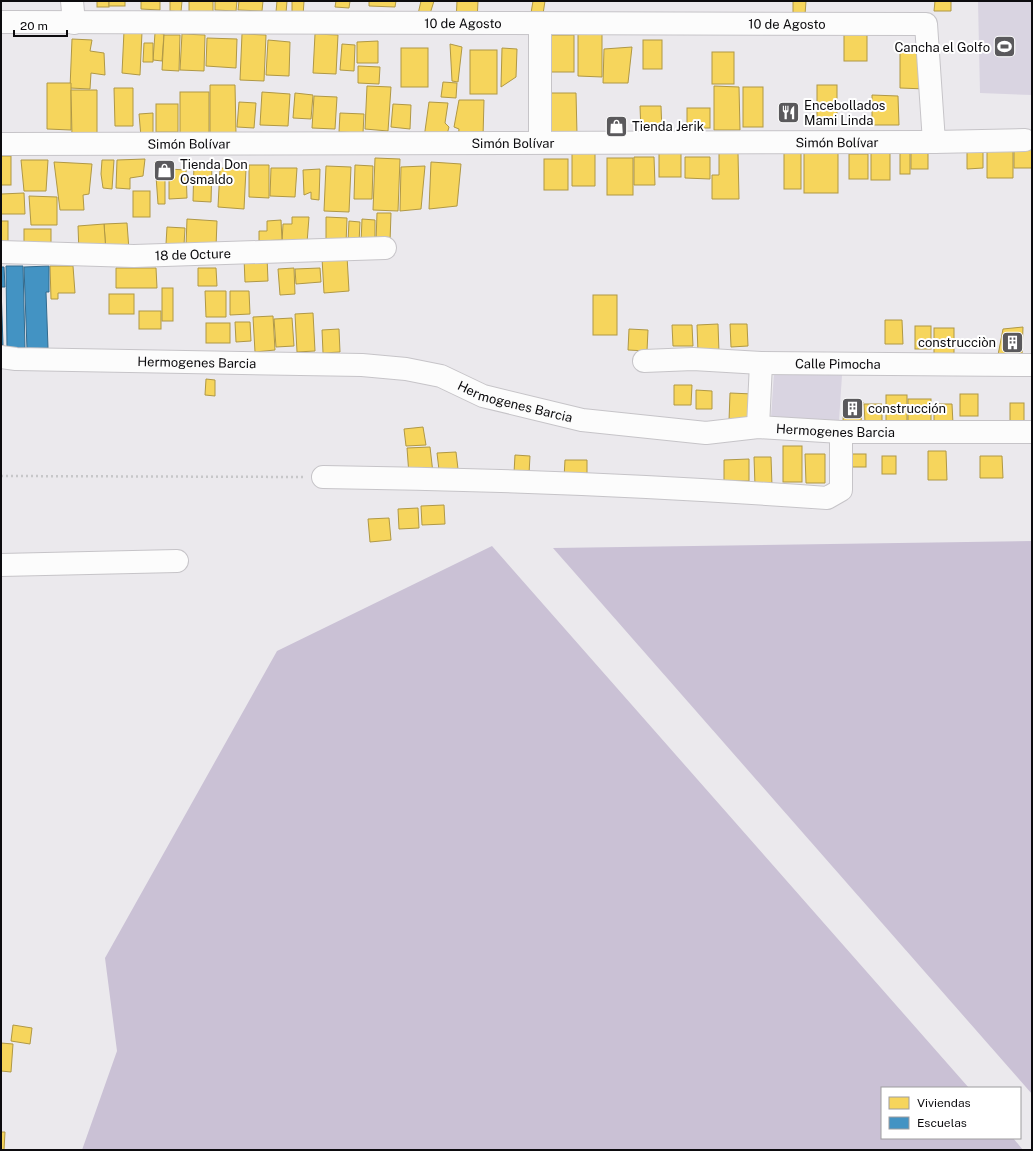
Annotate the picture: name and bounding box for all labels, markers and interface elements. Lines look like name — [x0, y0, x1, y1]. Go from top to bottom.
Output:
scale bar — [14, 12, 67, 38]
street label: 10 de Agosto — [424, 15, 502, 31]
street label: 10 de Agosto — [748, 16, 826, 31]
text: 20 m — [20, 19, 48, 33]
sports icon: Cancha el Golfo — [992, 34, 1018, 60]
place label: Cancha el Golfo — [894, 40, 990, 55]
place label: Encebollados Mami Linda — [804, 98, 885, 128]
restaurant icon: Encebollados Mami Linda — [775, 99, 801, 125]
shop icon: Tienda Jerik — [603, 113, 629, 139]
place label: Tienda Jerik — [632, 119, 704, 134]
street label: Simón Bolívar — [471, 135, 555, 150]
street label: Simón Bolívar — [795, 135, 879, 150]
street label: Simón Bolívar — [147, 136, 231, 151]
place label: Tienda Don Osmaldo — [180, 157, 248, 187]
shop icon: Tienda Don Osmaldo — [152, 158, 178, 184]
street label: 18 de Octure — [155, 245, 231, 263]
building icon: construcciòn — [999, 329, 1025, 355]
place label: construcciòn — [918, 335, 996, 350]
street label: Hermogenes Barcia — [137, 354, 256, 371]
street label: Calle Pimocha — [795, 356, 881, 371]
street label: Hermogenes Barcia — [455, 378, 574, 425]
building icon: construcción — [840, 395, 866, 421]
place label: construcción — [868, 401, 946, 416]
street label: Hermogenes Barcia — [776, 421, 895, 440]
legend — [881, 1087, 1021, 1139]
text: Viviendas — [917, 1096, 971, 1110]
text: Escuelas — [917, 1116, 967, 1130]

